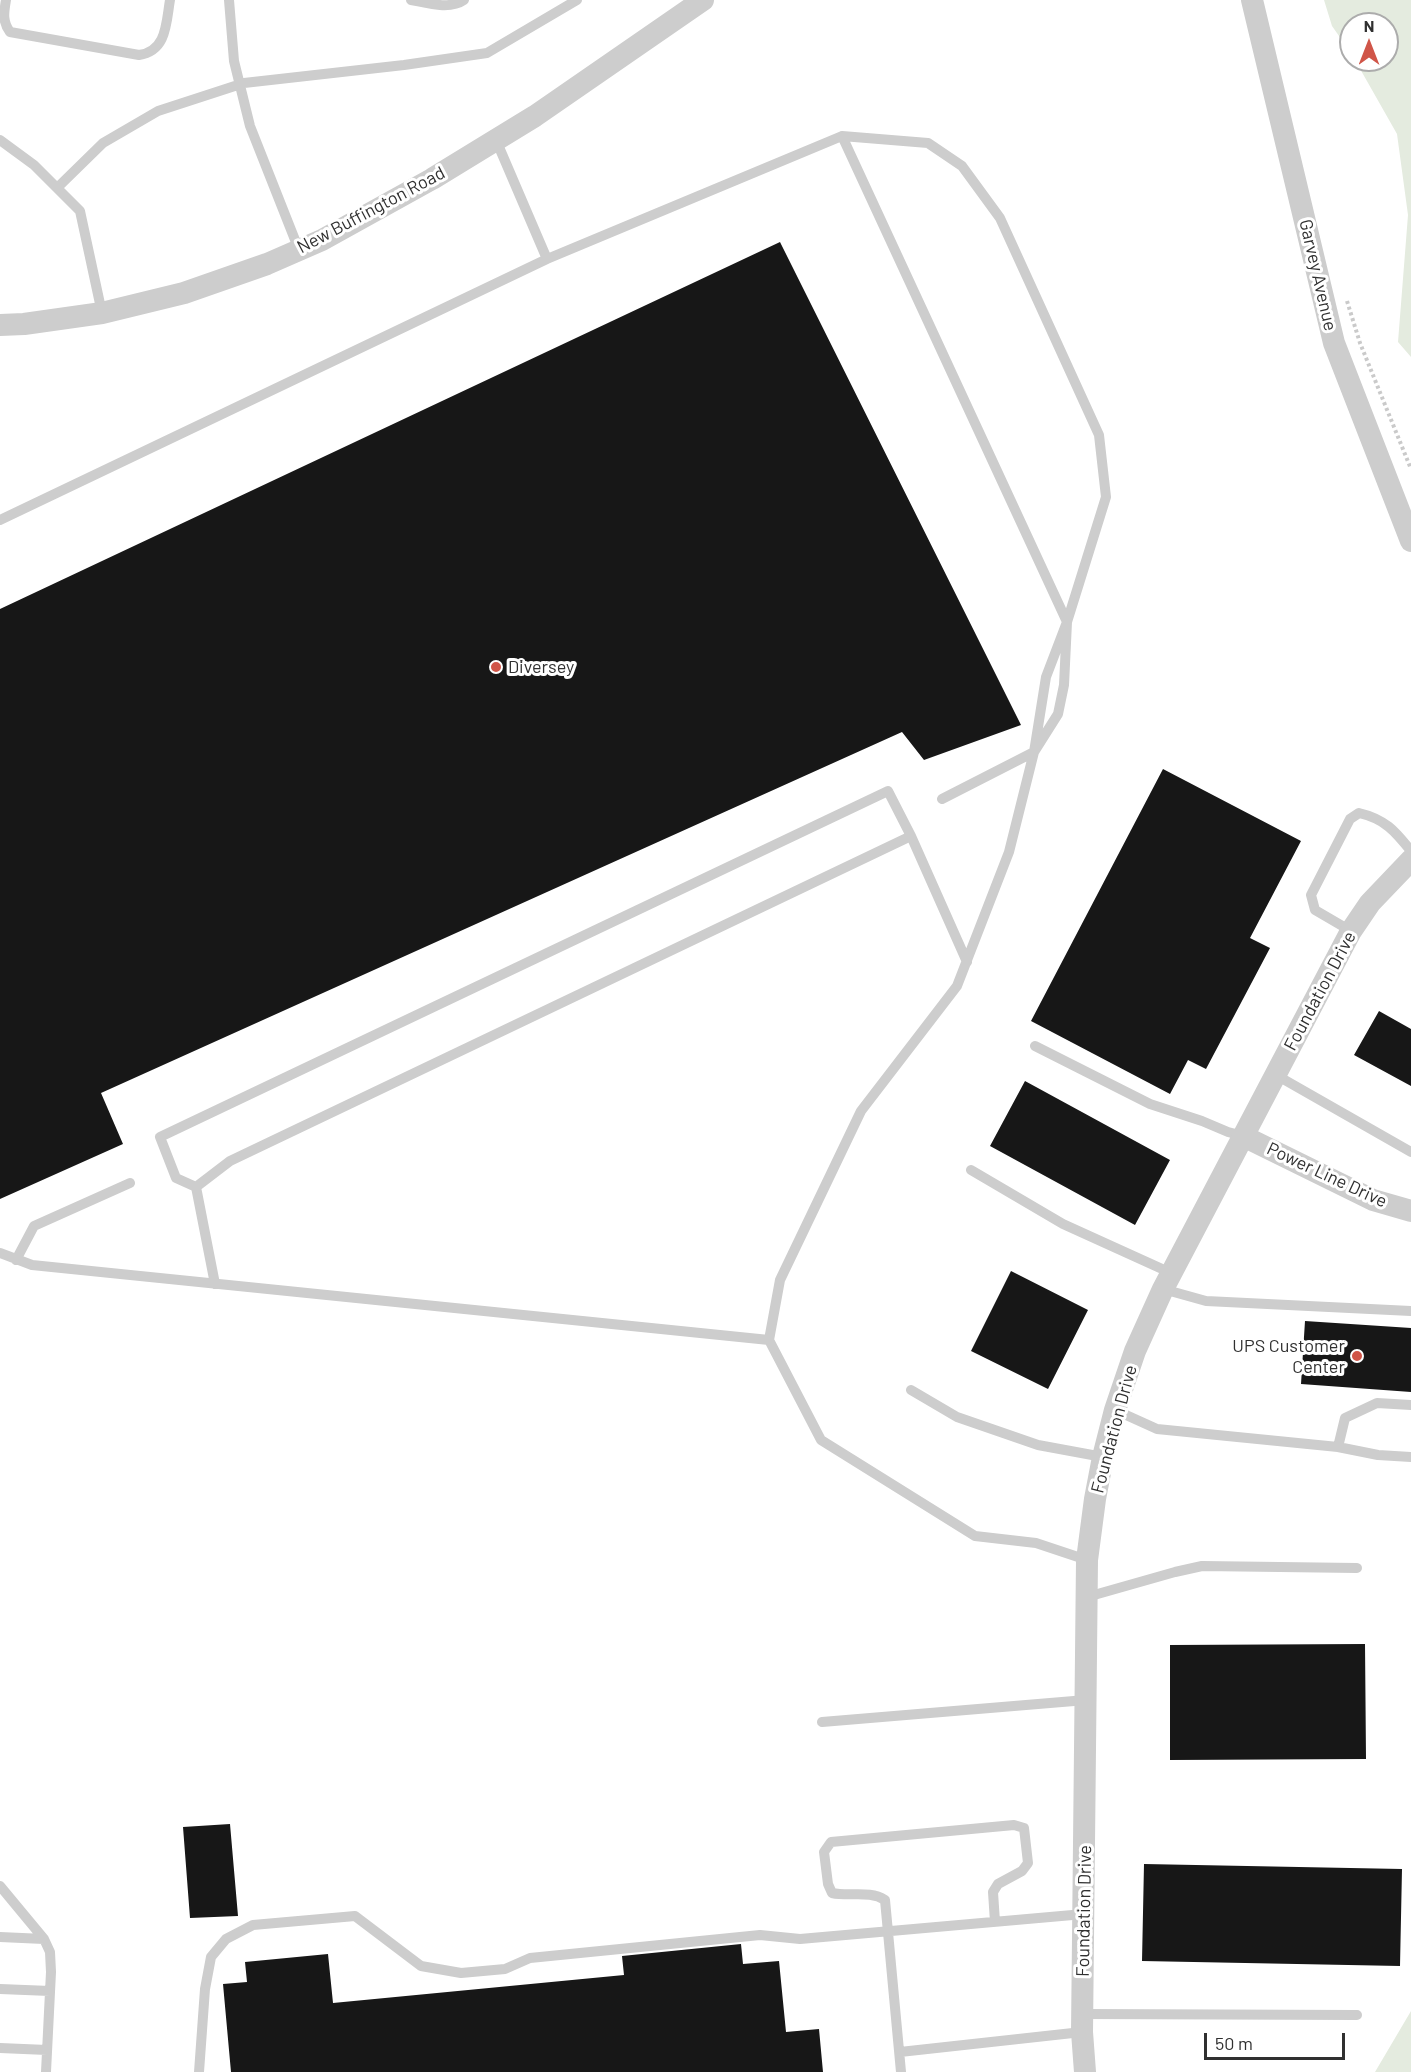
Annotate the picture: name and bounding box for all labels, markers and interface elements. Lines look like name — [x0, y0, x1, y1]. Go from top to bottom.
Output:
north arrow — [1339, 12, 1399, 72]
text: N — [1364, 16, 1374, 35]
street label: New Buffington Road — [293, 162, 449, 258]
street label: Garvey Avenue — [1295, 217, 1341, 333]
place label: Diversey — [508, 656, 574, 678]
marker: Diversey — [489, 660, 503, 674]
street label: Foundation Drive — [1280, 928, 1360, 1054]
street label: Power Line Drive — [1264, 1138, 1390, 1212]
place label: UPS Customer Center — [1232, 1335, 1345, 1378]
marker: UPS Customer Center — [1350, 1349, 1364, 1363]
street label: Foundation Drive — [1087, 1363, 1141, 1495]
street label: Foundation Drive — [1072, 1845, 1096, 1977]
scale bar — [1207, 2021, 1348, 2059]
text: 50 m — [1215, 2032, 1253, 2054]

